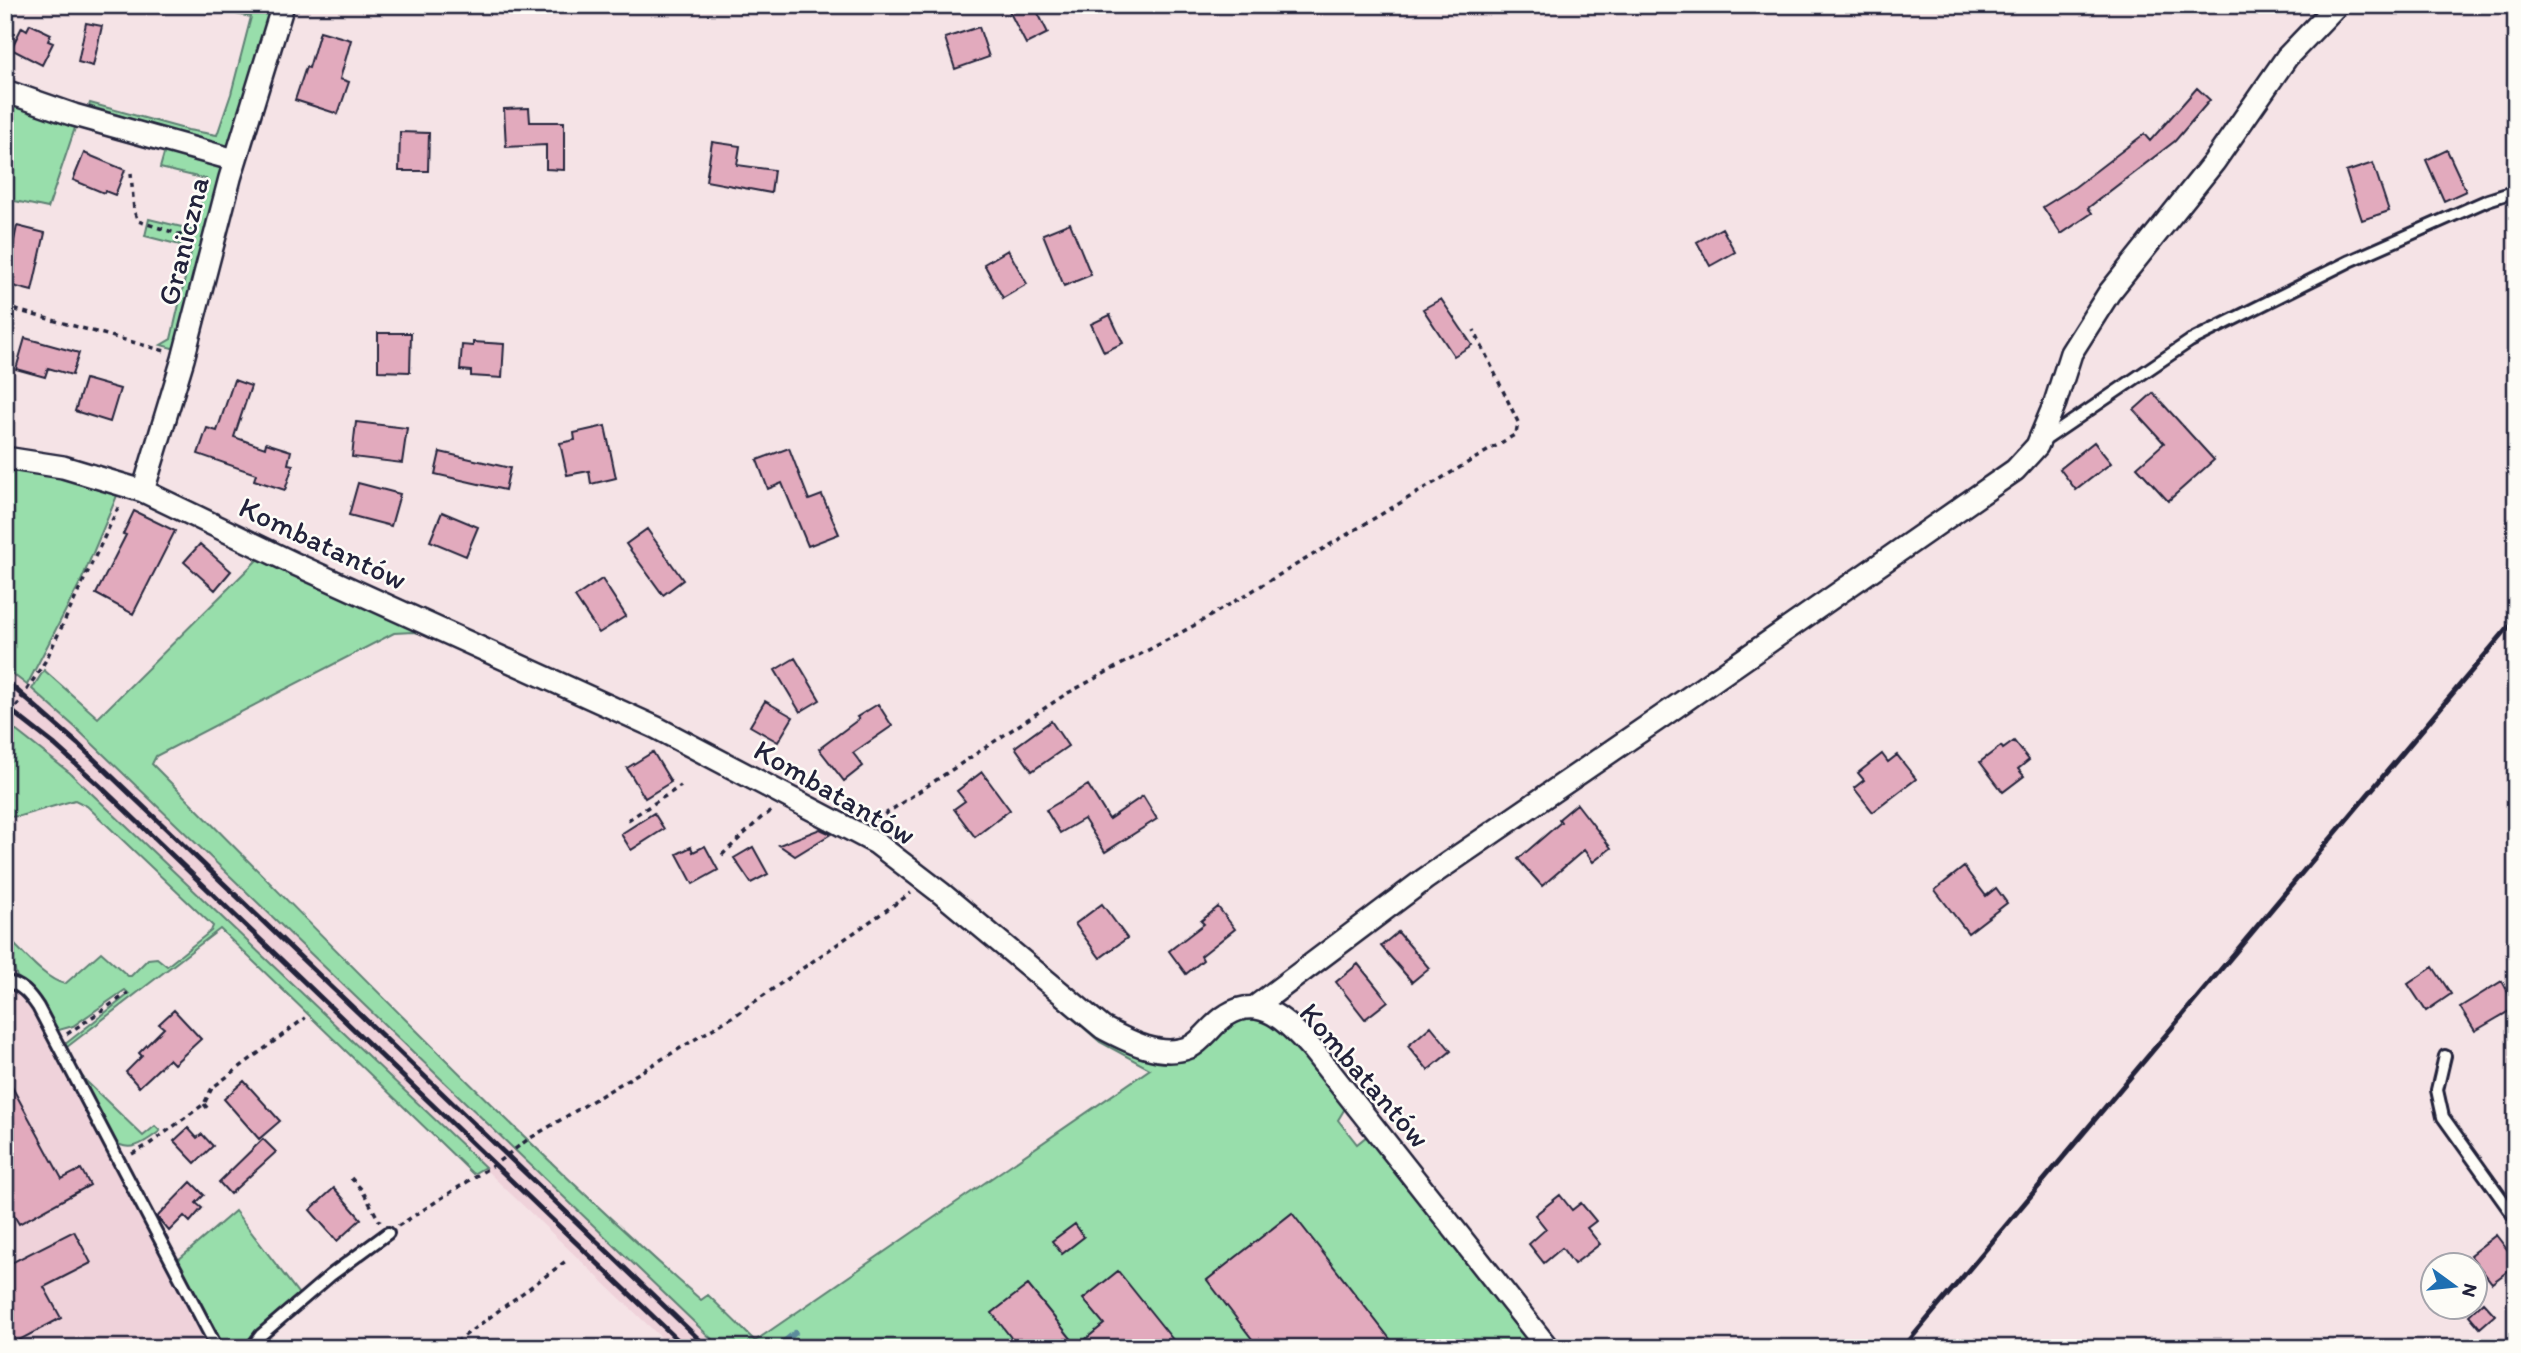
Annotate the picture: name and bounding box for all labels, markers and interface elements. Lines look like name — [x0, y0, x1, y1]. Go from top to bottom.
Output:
street label: Graniczna — [149, 172, 217, 309]
street label: Kombatantów — [233, 488, 413, 598]
street label: Kombatantów — [747, 731, 923, 853]
street label: Kombatantów — [1292, 995, 1438, 1155]
north arrow — [2420, 1252, 2490, 1322]
text: N — [2457, 1281, 2483, 1299]

